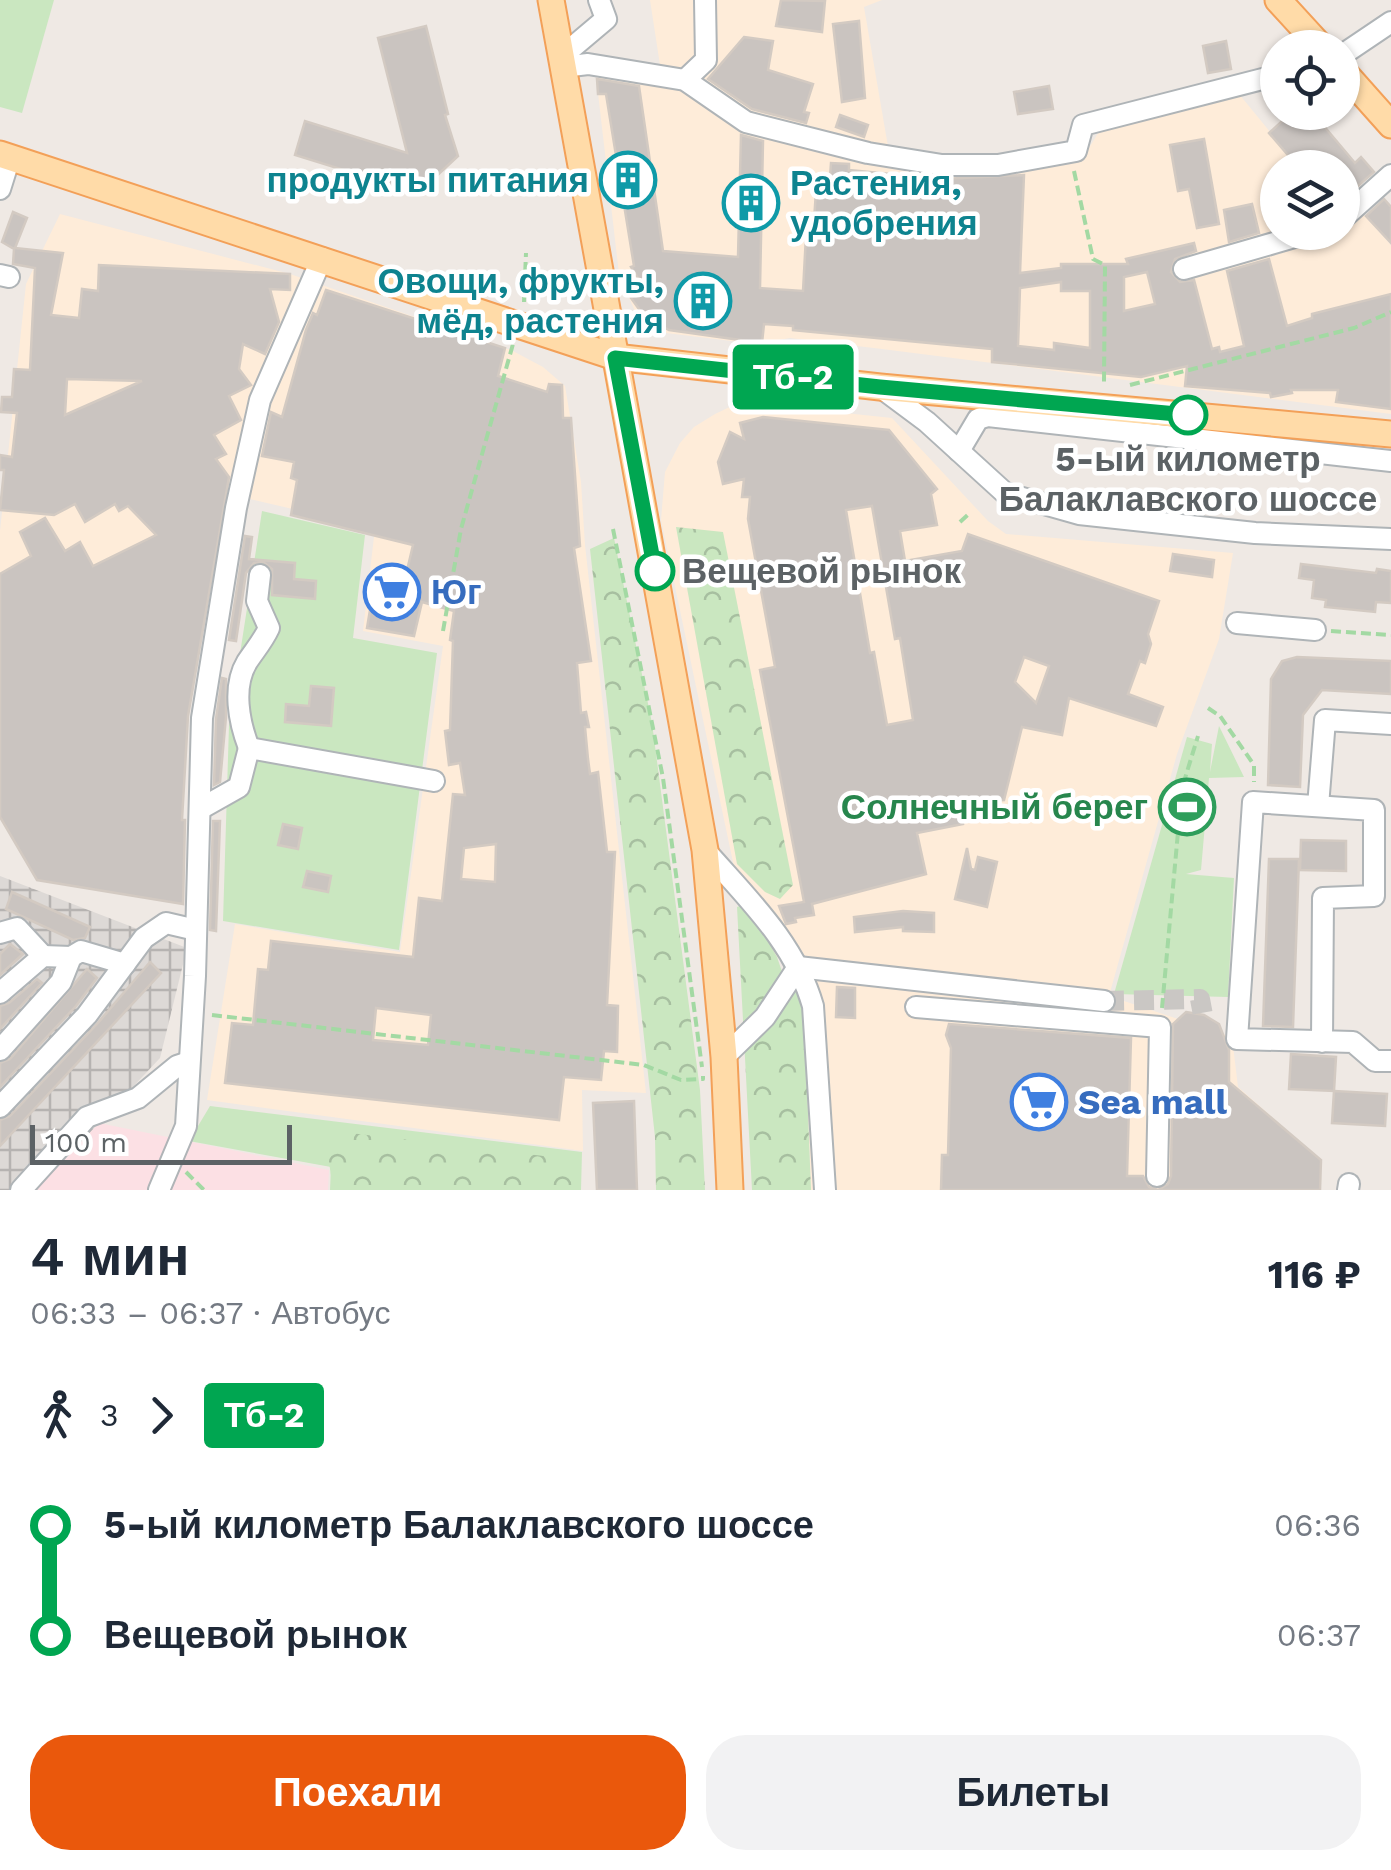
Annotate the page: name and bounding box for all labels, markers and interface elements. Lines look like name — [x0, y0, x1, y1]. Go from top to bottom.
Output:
map controls — [1260, 30, 1360, 250]
button: locate — [1260, 30, 1360, 130]
building icon: продукты питания — [598, 150, 658, 210]
button: layers — [1260, 150, 1360, 250]
place label: продукты питания — [267, 159, 589, 201]
place label: Растения, удобрения — [790, 162, 978, 244]
building icon: Растения, удобрения — [721, 173, 781, 233]
place label: Овощи, фрукты, мёд, растения — [377, 260, 664, 342]
building icon: Овощи, фрукты, мёд, растения — [673, 271, 733, 331]
line badge: Тб-2 — [723, 344, 863, 410]
text: Тб-2 — [753, 356, 833, 398]
marker: 5-ый километр Балаклавского шоссе — [1169, 396, 1207, 434]
place label: 5-ый километр Балаклавского шоссе — [999, 438, 1377, 520]
place label: Вещевой рынок — [682, 550, 961, 592]
marker: Вещевой рынок — [636, 552, 674, 590]
supermarket icon: Юг — [362, 562, 422, 622]
place label: Юг — [431, 571, 482, 613]
sports icon: Солнечный берег — [1157, 777, 1217, 837]
place label: Солнечный берег — [841, 786, 1148, 828]
supermarket icon: Sea mall — [1009, 1072, 1069, 1132]
place label: Sea mall — [1078, 1081, 1227, 1123]
scale bar — [30, 1120, 292, 1164]
text: 100 m — [45, 1126, 127, 1159]
text: 4 мин — [30, 1224, 189, 1288]
text: 116 ₽ — [1268, 1253, 1361, 1297]
text: 06:33 – 06:37 · Автобус — [30, 1294, 390, 1332]
icon: walk — [30, 1388, 85, 1443]
icon: forward — [134, 1388, 189, 1443]
text: Тб-2 — [224, 1394, 304, 1436]
text: 3 — [100, 1396, 119, 1434]
text: 5-ый километр Балаклавского шоссе — [104, 1503, 814, 1547]
text: 06:36 — [1274, 1506, 1361, 1544]
text: Вещевой рынок — [104, 1613, 407, 1657]
text: 06:37 — [1277, 1616, 1361, 1654]
button: Поехали — [30, 1735, 686, 1850]
button: Билеты — [706, 1735, 1361, 1850]

